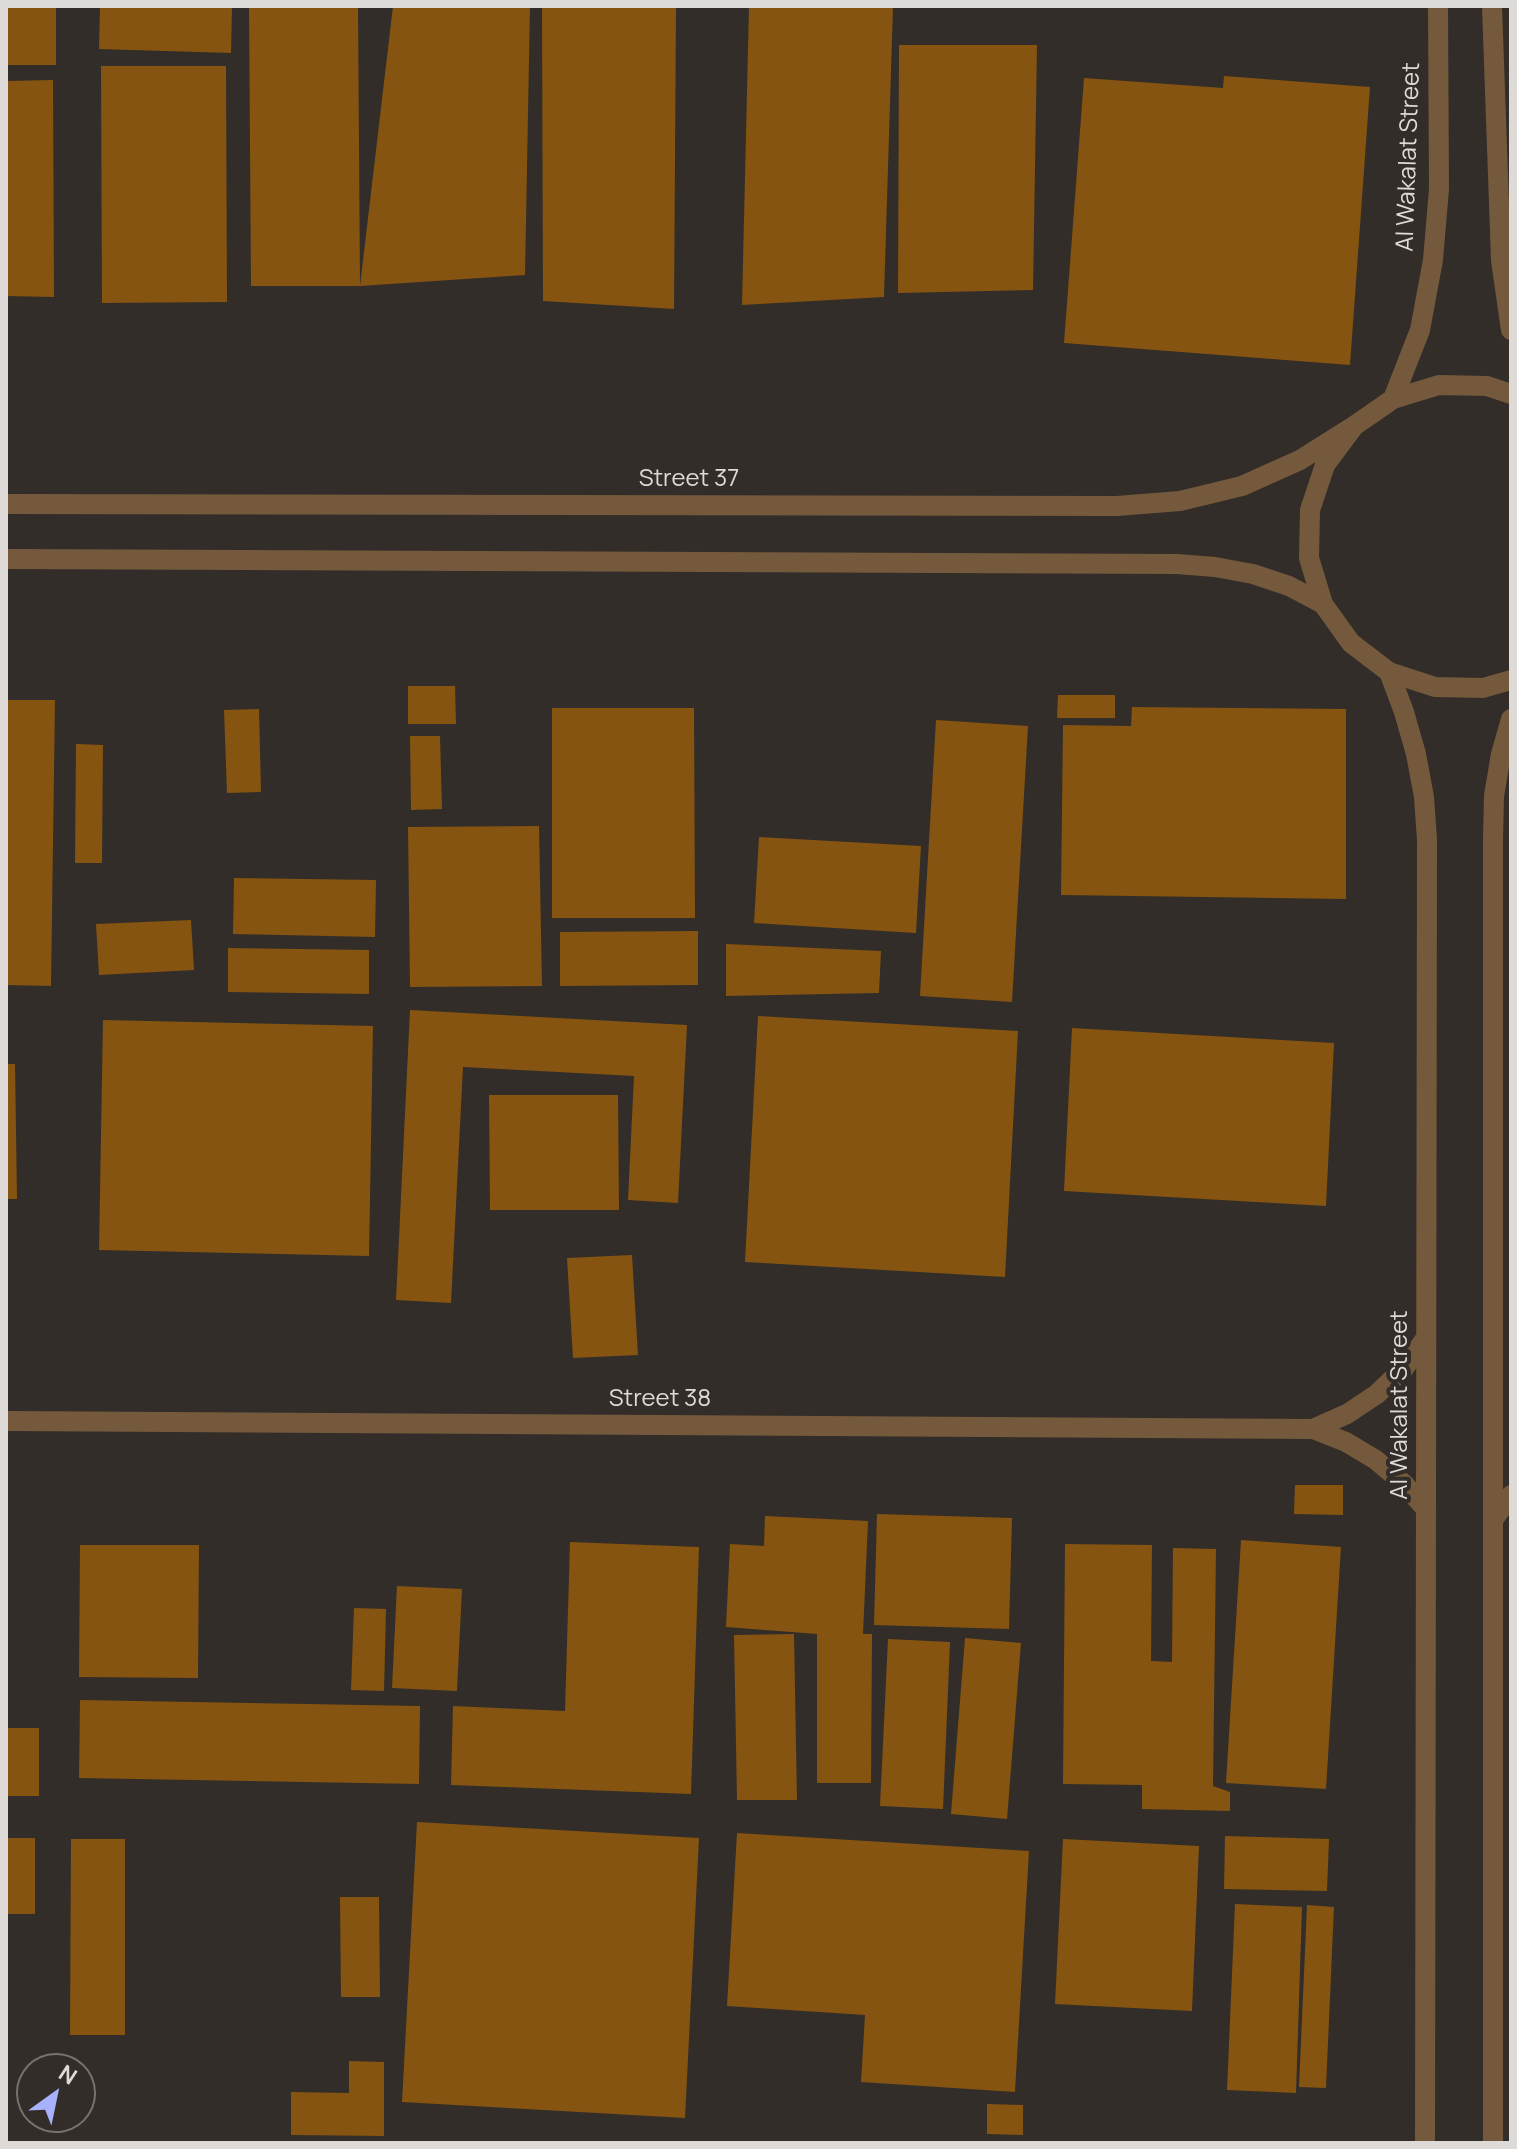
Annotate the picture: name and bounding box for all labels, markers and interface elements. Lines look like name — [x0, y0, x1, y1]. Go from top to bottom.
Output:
street label: Al Wakalat Street — [1391, 62, 1427, 252]
street label: Street 37 — [639, 465, 739, 493]
street label: Al Wakalat Street — [1386, 1310, 1414, 1500]
street label: Street 38 — [609, 1385, 711, 1413]
north arrow — [16, 2053, 96, 2133]
text: N — [53, 2058, 83, 2091]

